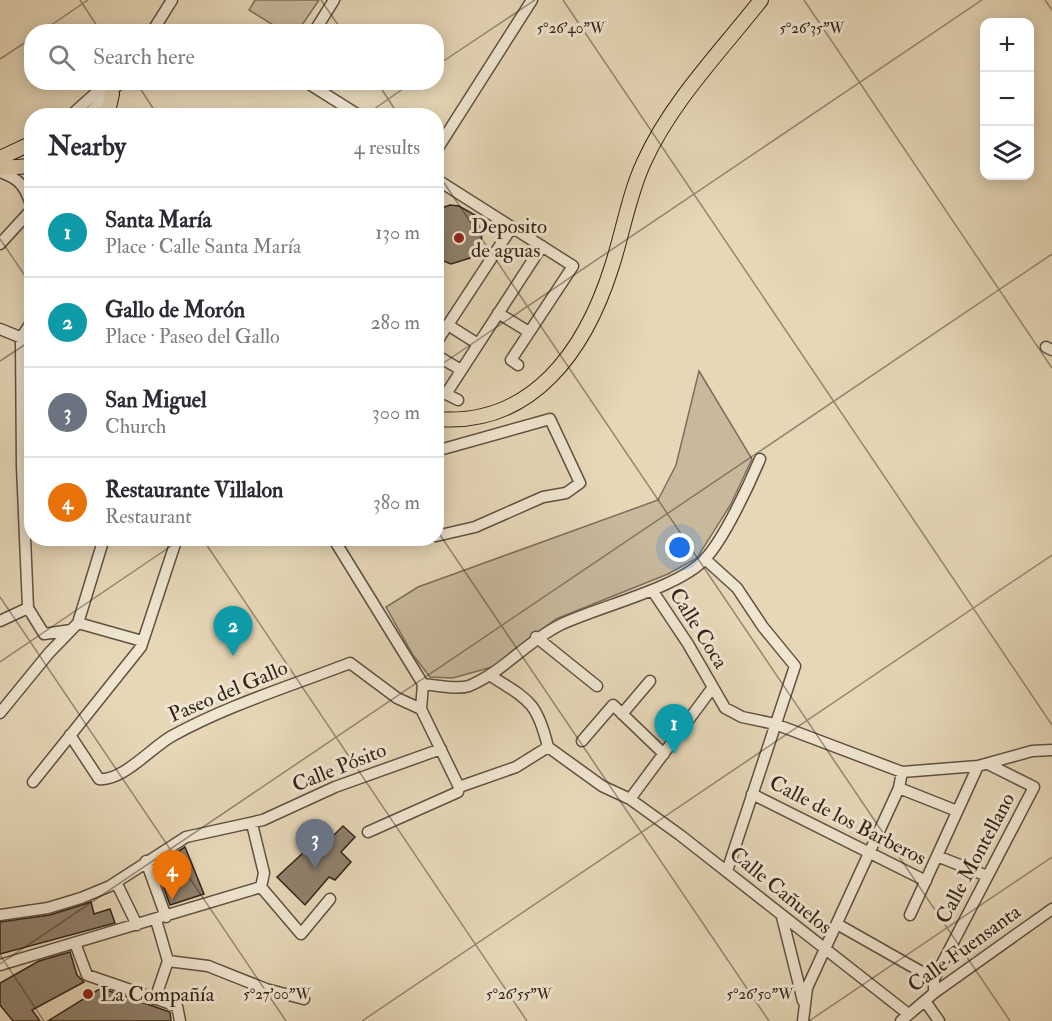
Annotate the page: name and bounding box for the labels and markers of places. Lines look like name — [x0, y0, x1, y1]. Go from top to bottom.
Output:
place label: Deposito de aguas — [471, 213, 547, 264]
marker: Deposito de aguas — [452, 231, 466, 245]
pin: 2 — [214, 606, 252, 656]
pin: 1 — [654, 704, 694, 754]
pin: 3 — [296, 820, 334, 869]
pin: 4 — [152, 850, 192, 900]
place label: La Compañía — [100, 981, 215, 1008]
marker: La Compañía — [81, 987, 95, 1001]

